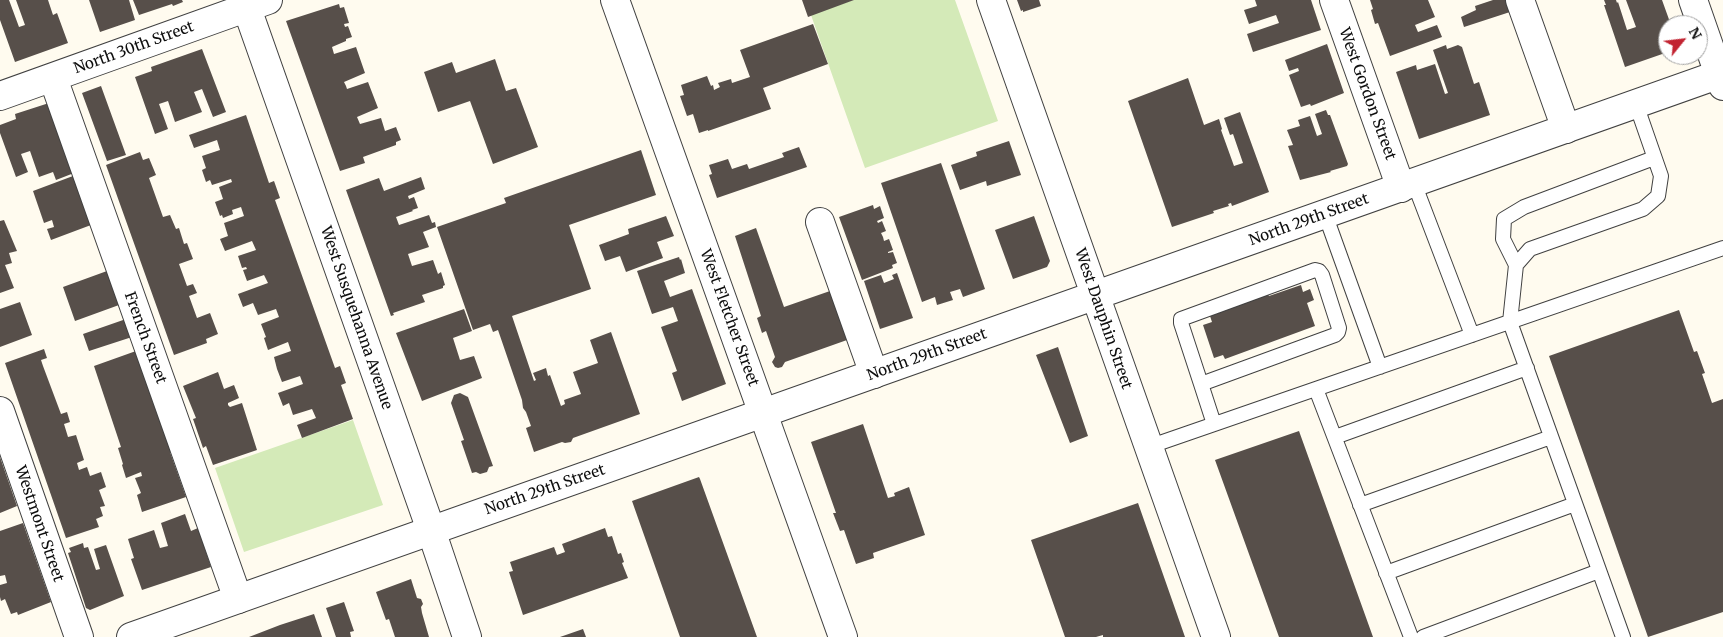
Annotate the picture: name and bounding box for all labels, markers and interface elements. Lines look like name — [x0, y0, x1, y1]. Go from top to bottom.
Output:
north arrow — [1658, 15, 1708, 65]
street label: North 30th Street — [72, 18, 196, 78]
text: N — [1685, 24, 1706, 42]
street label: West Gordon Street — [1335, 25, 1399, 163]
street label: North 29th Street — [1247, 190, 1371, 250]
street label: West Susquehanna Avenue — [316, 224, 396, 412]
street label: West Dauphin Street — [1070, 246, 1136, 392]
street label: West Fletcher Street — [696, 247, 762, 389]
street label: French Street — [120, 290, 170, 386]
street label: North 29th Street — [865, 325, 989, 385]
street label: North 29th Street — [483, 461, 607, 519]
street label: Westmont Street — [11, 464, 67, 584]

